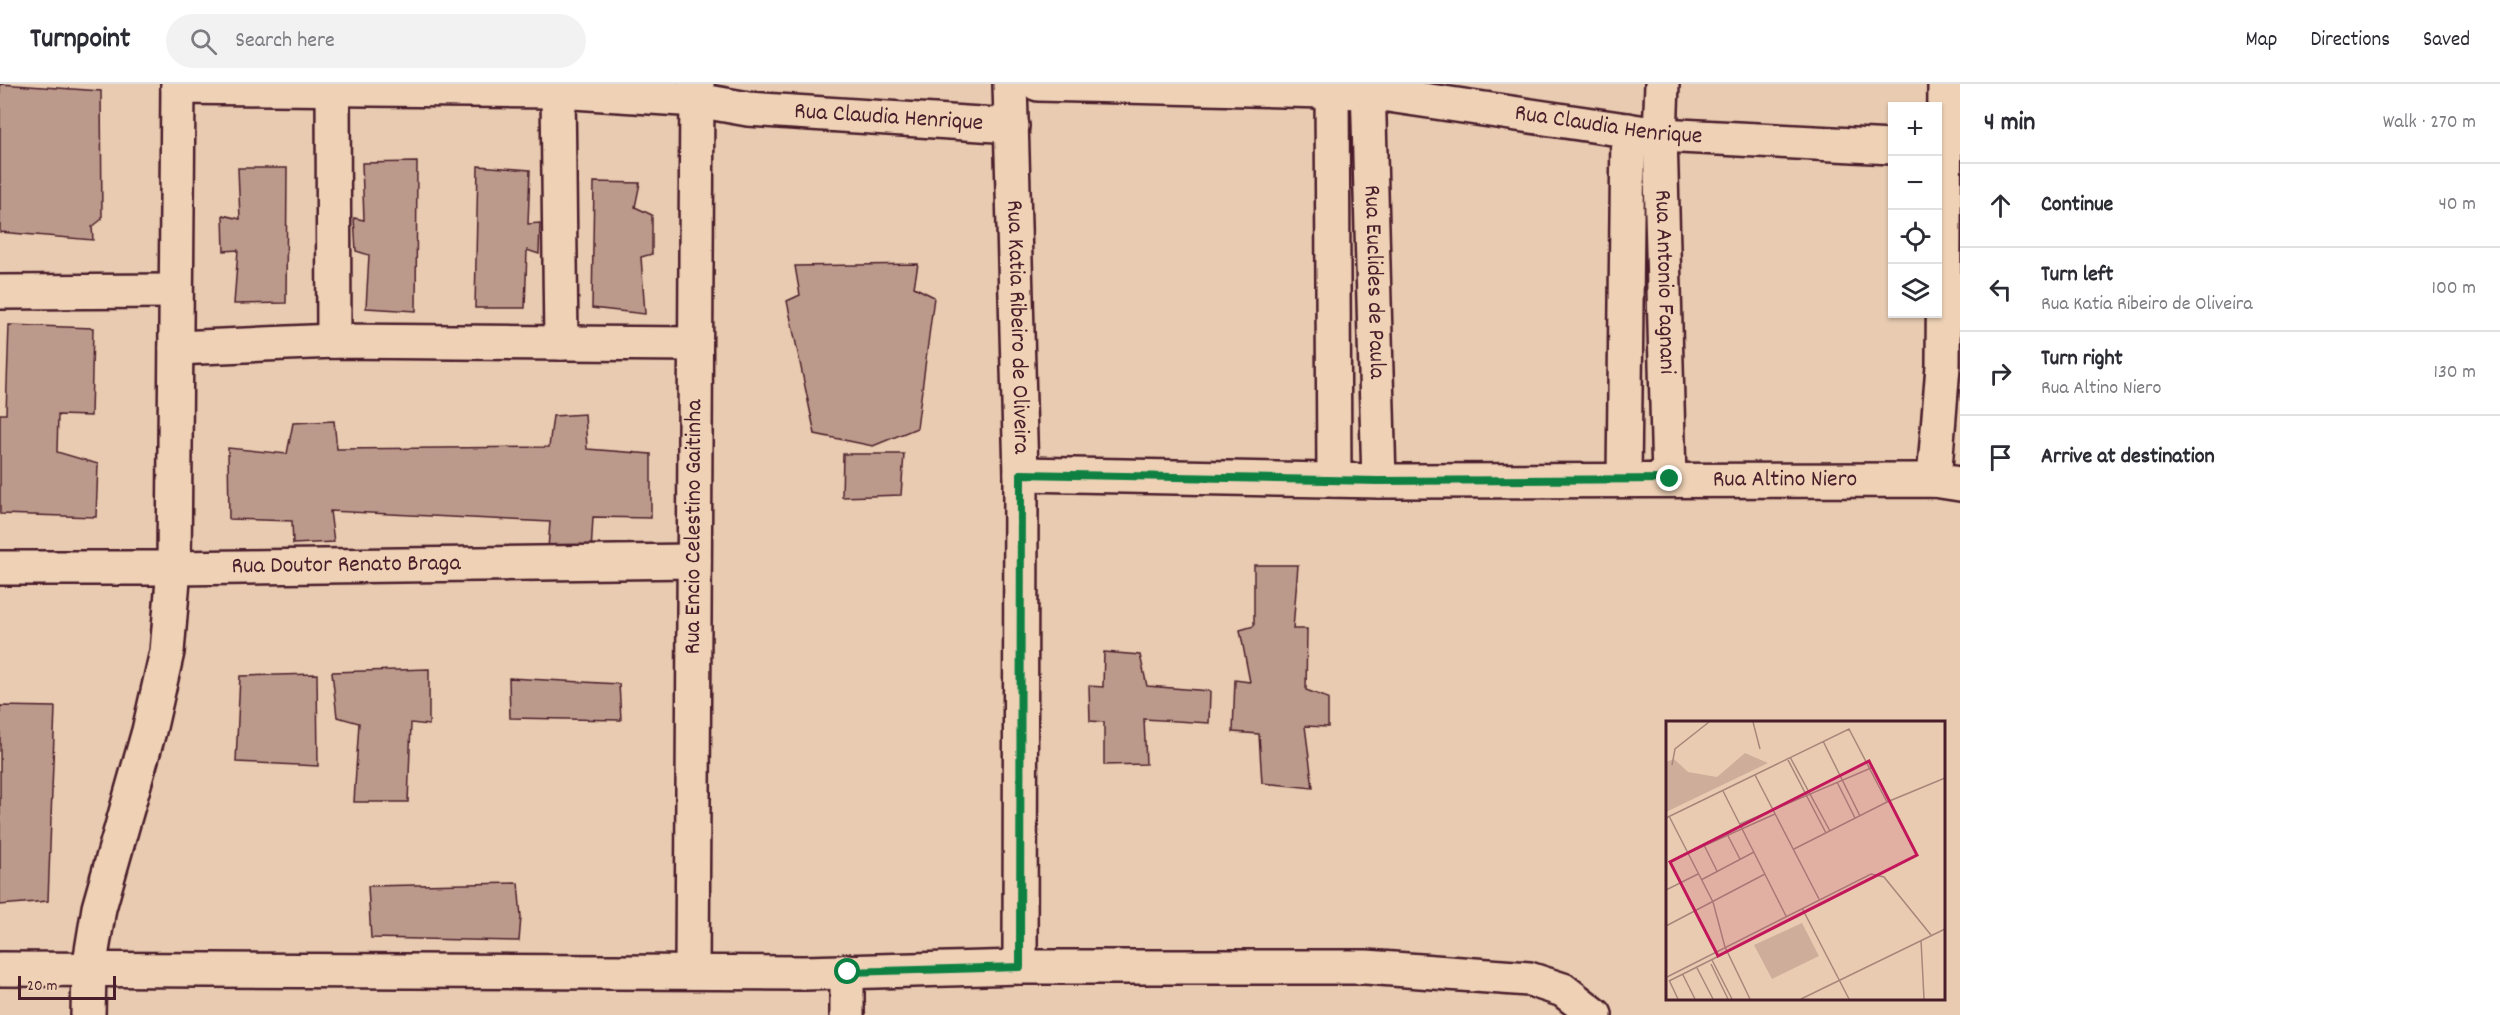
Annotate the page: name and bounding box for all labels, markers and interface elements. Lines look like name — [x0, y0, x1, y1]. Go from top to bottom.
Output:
search box — [166, 14, 586, 68]
text: Turnpoint — [30, 21, 130, 61]
icon: search — [187, 25, 220, 58]
text: Search here — [235, 26, 335, 57]
text: Map — [2246, 26, 2277, 56]
text: Directions — [2310, 26, 2390, 56]
text: Saved — [2423, 26, 2470, 56]
street label: Rua Claudia Henrique — [793, 95, 984, 141]
street label: Rua Claudia Henrique — [1512, 97, 1703, 154]
map controls — [1888, 102, 1942, 318]
button: + — [1888, 102, 1942, 156]
text: 4 min — [1984, 105, 2035, 142]
text: Walk · 270 m — [2383, 109, 2476, 137]
button: − — [1888, 156, 1942, 210]
street label: Rua Euclides de Paula — [1354, 184, 1393, 380]
street label: Rua Antonio Fagnani — [1644, 189, 1683, 375]
icon: ahead — [1984, 189, 2017, 222]
text: Continue — [2041, 190, 2113, 221]
text: 40 m — [2438, 191, 2476, 219]
street label: Rua Katia Ribeiro de Oliveira — [996, 199, 1037, 455]
button: locate — [1888, 210, 1942, 264]
text: Turn left — [2041, 260, 2113, 291]
button: layers — [1888, 264, 1942, 318]
icon: left — [1984, 273, 2017, 306]
text: 100 m — [2432, 275, 2476, 303]
text: Rua Katia Ribeiro de Oliveira — [2041, 291, 2253, 319]
text: Turn right — [2041, 344, 2123, 375]
icon: right — [1984, 357, 2017, 390]
text: 130 m — [2434, 359, 2476, 387]
text: Rua Altino Niero — [2041, 375, 2161, 403]
street label: Rua Encio Celestino Gaitinha — [677, 399, 712, 655]
icon: arrive — [1984, 441, 2017, 474]
text: Arrive at destination — [2041, 442, 2215, 473]
street label: Rua Altino Niero — [1713, 463, 1857, 497]
route end — [1656, 465, 1682, 491]
street label: Rua Doutor Renato Braga — [231, 547, 462, 584]
inset map — [1666, 721, 1945, 1000]
route start — [834, 958, 860, 984]
scale bar — [18, 973, 116, 1000]
text: 20 m — [27, 975, 57, 998]

